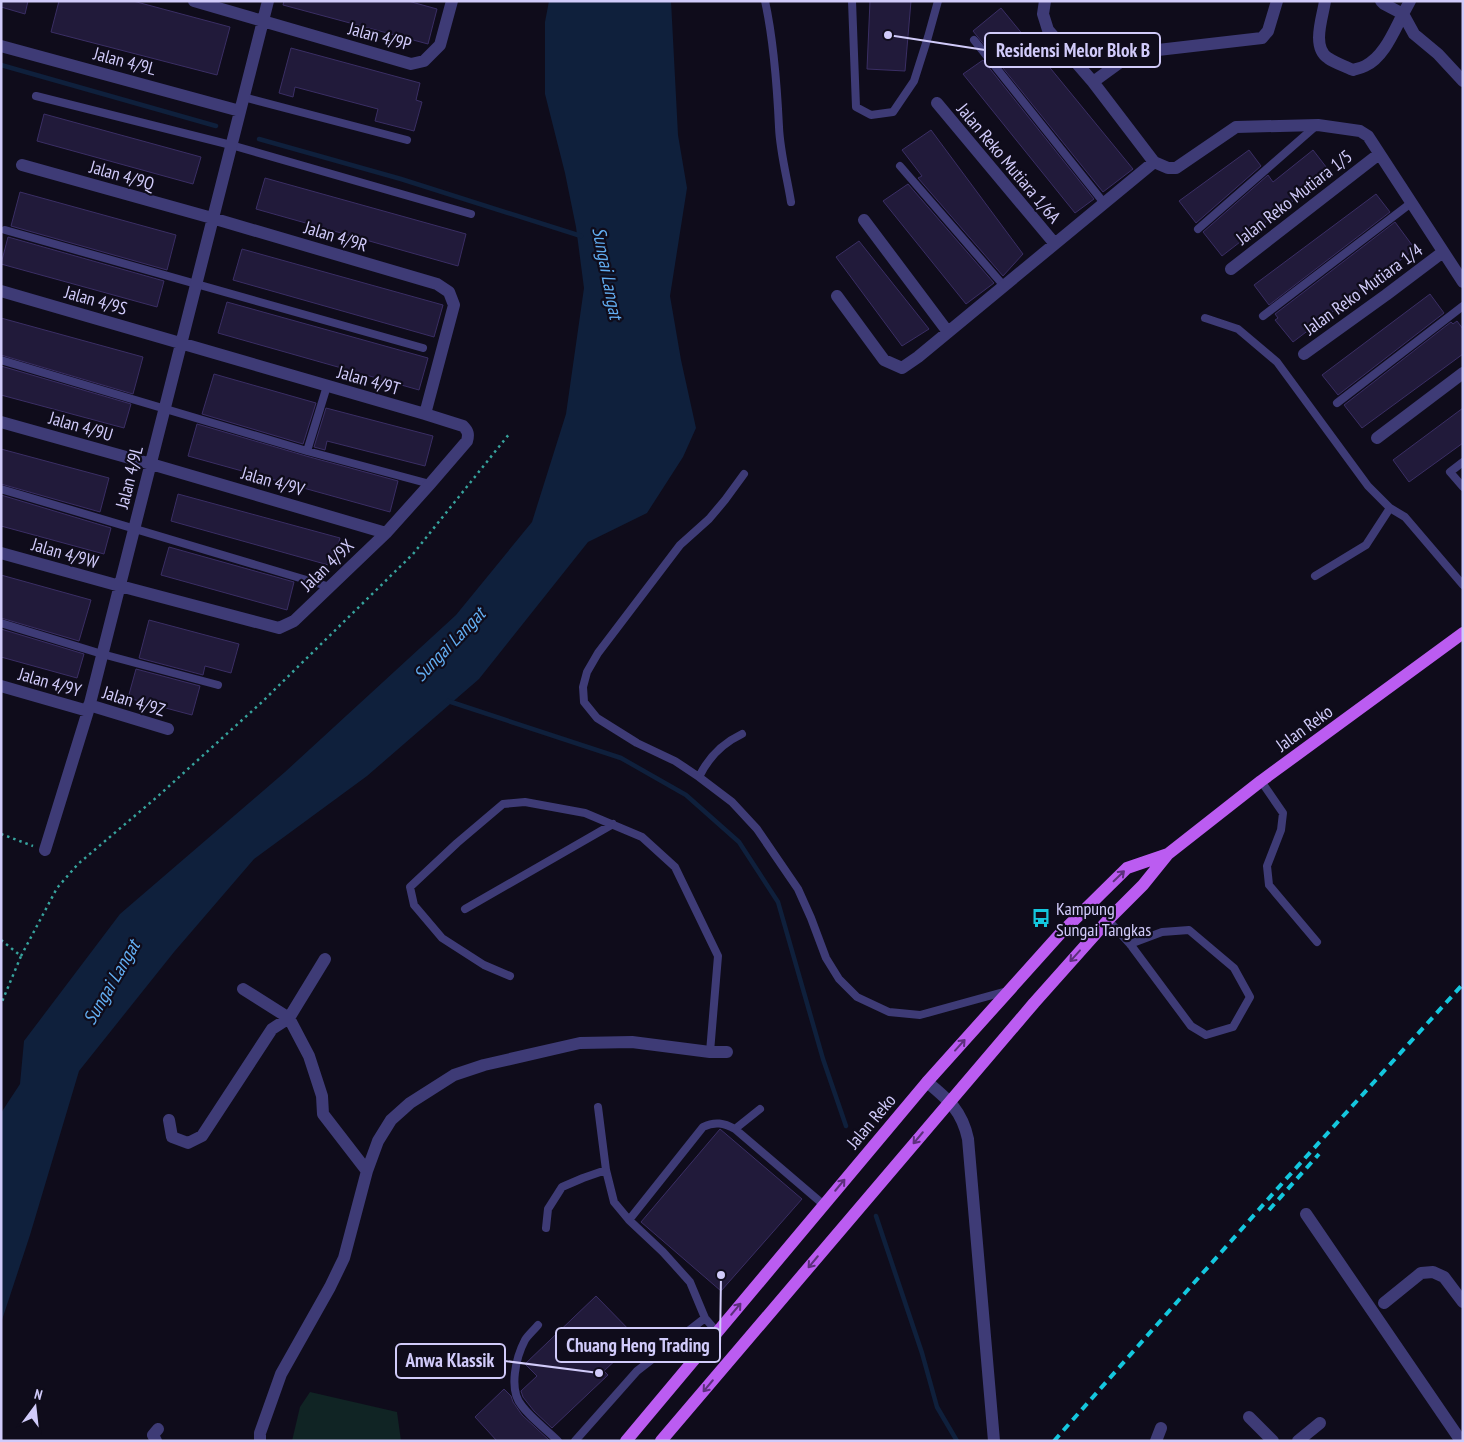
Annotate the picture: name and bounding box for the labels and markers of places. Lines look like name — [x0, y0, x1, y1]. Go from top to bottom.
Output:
callout: Residensi Melor Blok B — [985, 33, 1160, 67]
place label: Kampung Sungai Tangkas — [1056, 897, 1151, 941]
bus stop icon: Kampung Sungai Tangkas — [1030, 907, 1052, 929]
callout: Chuang Heng Trading — [556, 1328, 720, 1362]
callout: Anwa Klassik — [396, 1344, 505, 1378]

